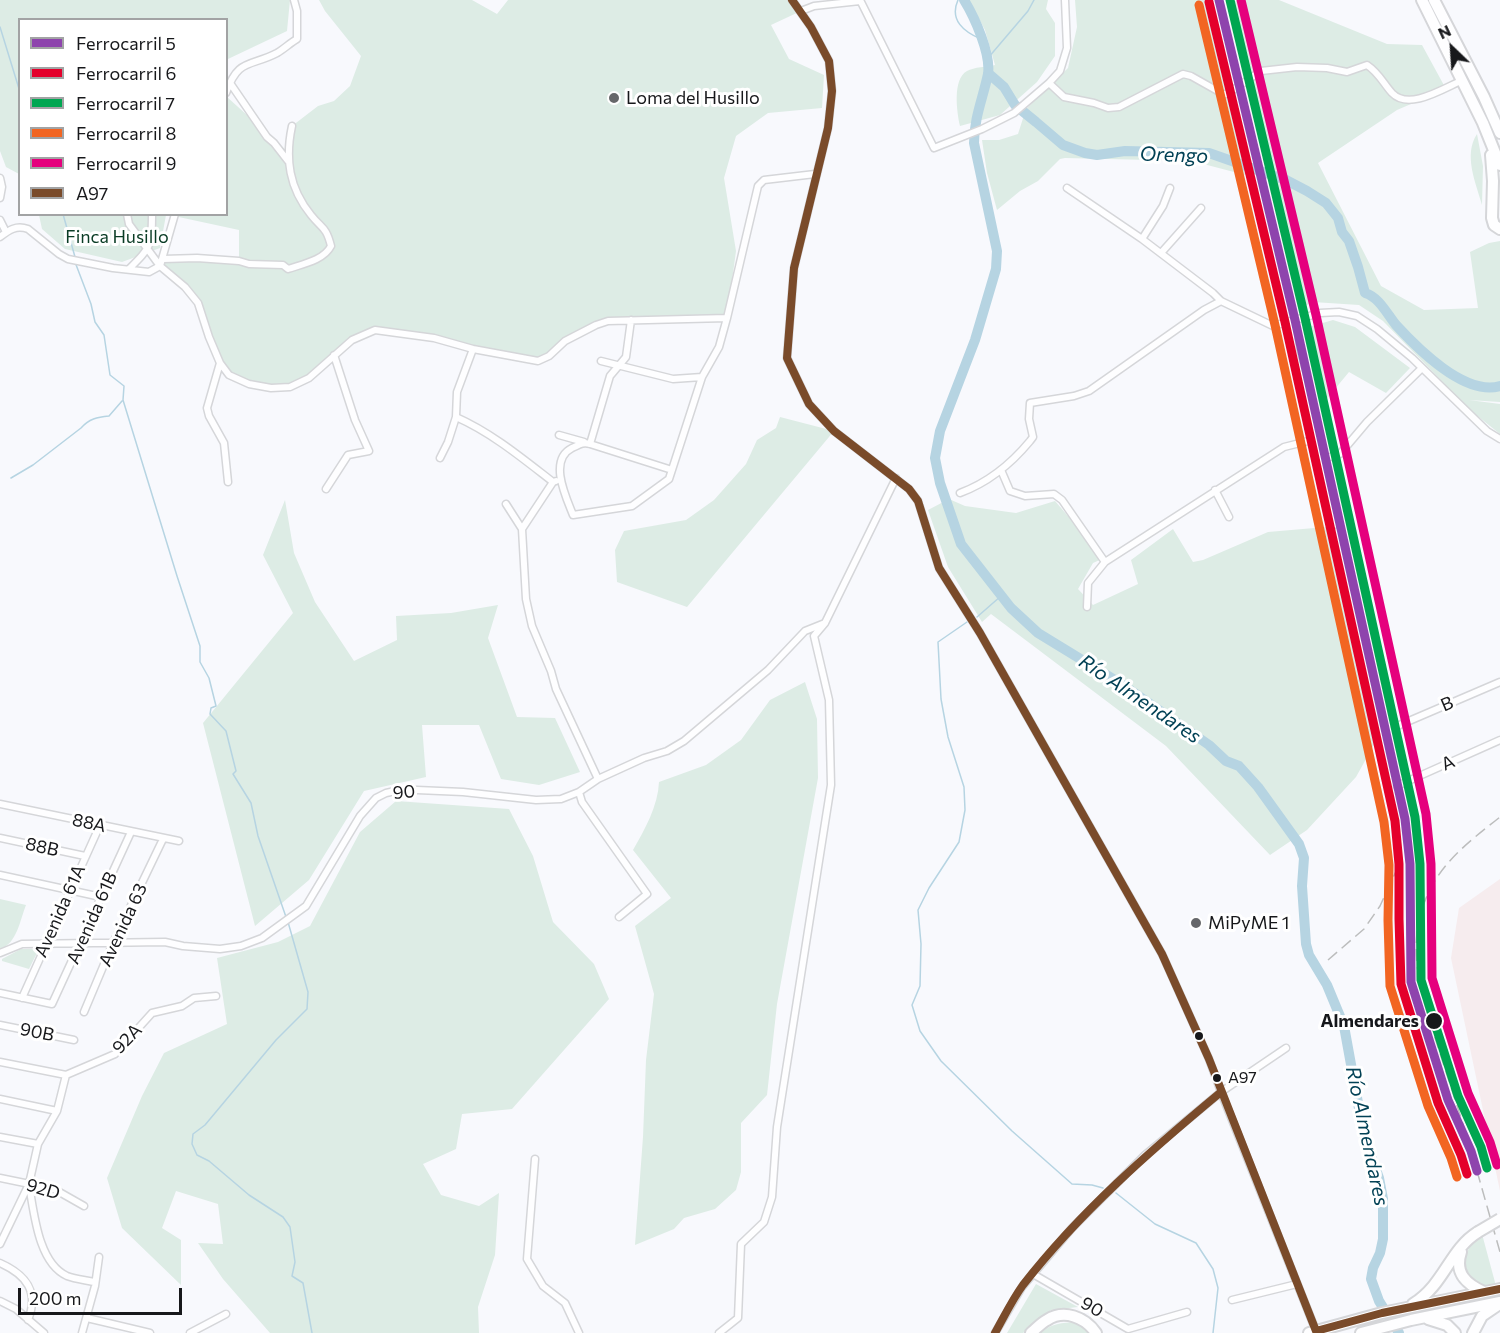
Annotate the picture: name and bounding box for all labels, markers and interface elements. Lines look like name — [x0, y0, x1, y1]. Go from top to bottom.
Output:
legend — [18, 18, 228, 216]
north arrow — [1422, 18, 1482, 78]
text: N — [1435, 20, 1454, 42]
text: Ferrocarril 5 — [76, 32, 176, 54]
text: Ferrocarril 6 — [76, 62, 177, 84]
place label: Loma del Husillo — [626, 87, 760, 109]
marker: Loma del Husillo — [607, 91, 621, 105]
text: Ferrocarril 7 — [76, 92, 175, 114]
text: Ferrocarril 8 — [76, 122, 177, 144]
water label: Orengo — [1139, 142, 1209, 168]
text: Ferrocarril 9 — [76, 152, 177, 174]
text: A97 — [76, 182, 108, 204]
park label: Finca Husillo — [65, 226, 169, 248]
water label: Río Almendares — [1074, 649, 1206, 749]
street label: B — [1437, 692, 1457, 716]
street label: A — [1438, 751, 1458, 775]
street label: 90 — [392, 780, 416, 804]
street label: 88A — [70, 809, 108, 837]
street label: 88B — [23, 833, 61, 861]
street label: Avenida 61A — [30, 861, 90, 961]
street label: Avenida 61B — [62, 869, 122, 967]
street label: Avenida 63 — [94, 880, 152, 970]
place label: MiPyME 1 — [1208, 912, 1290, 934]
marker: MiPyME 1 — [1189, 916, 1203, 930]
place label: Almendares — [1321, 1010, 1419, 1032]
marker: Almendares — [1424, 1011, 1444, 1031]
street label: 90B — [18, 1018, 56, 1046]
street label: 92A — [108, 1020, 146, 1058]
unlabelled marker — [1193, 1030, 1205, 1042]
water label: Río Almendares — [1341, 1064, 1393, 1208]
place label: A97 — [1228, 1068, 1257, 1088]
marker: A97 — [1211, 1072, 1223, 1084]
street label: 92D — [24, 1174, 62, 1204]
scale bar — [21, 1276, 184, 1314]
text: 200 m — [29, 1287, 82, 1309]
street label: 90 — [1077, 1292, 1107, 1322]

